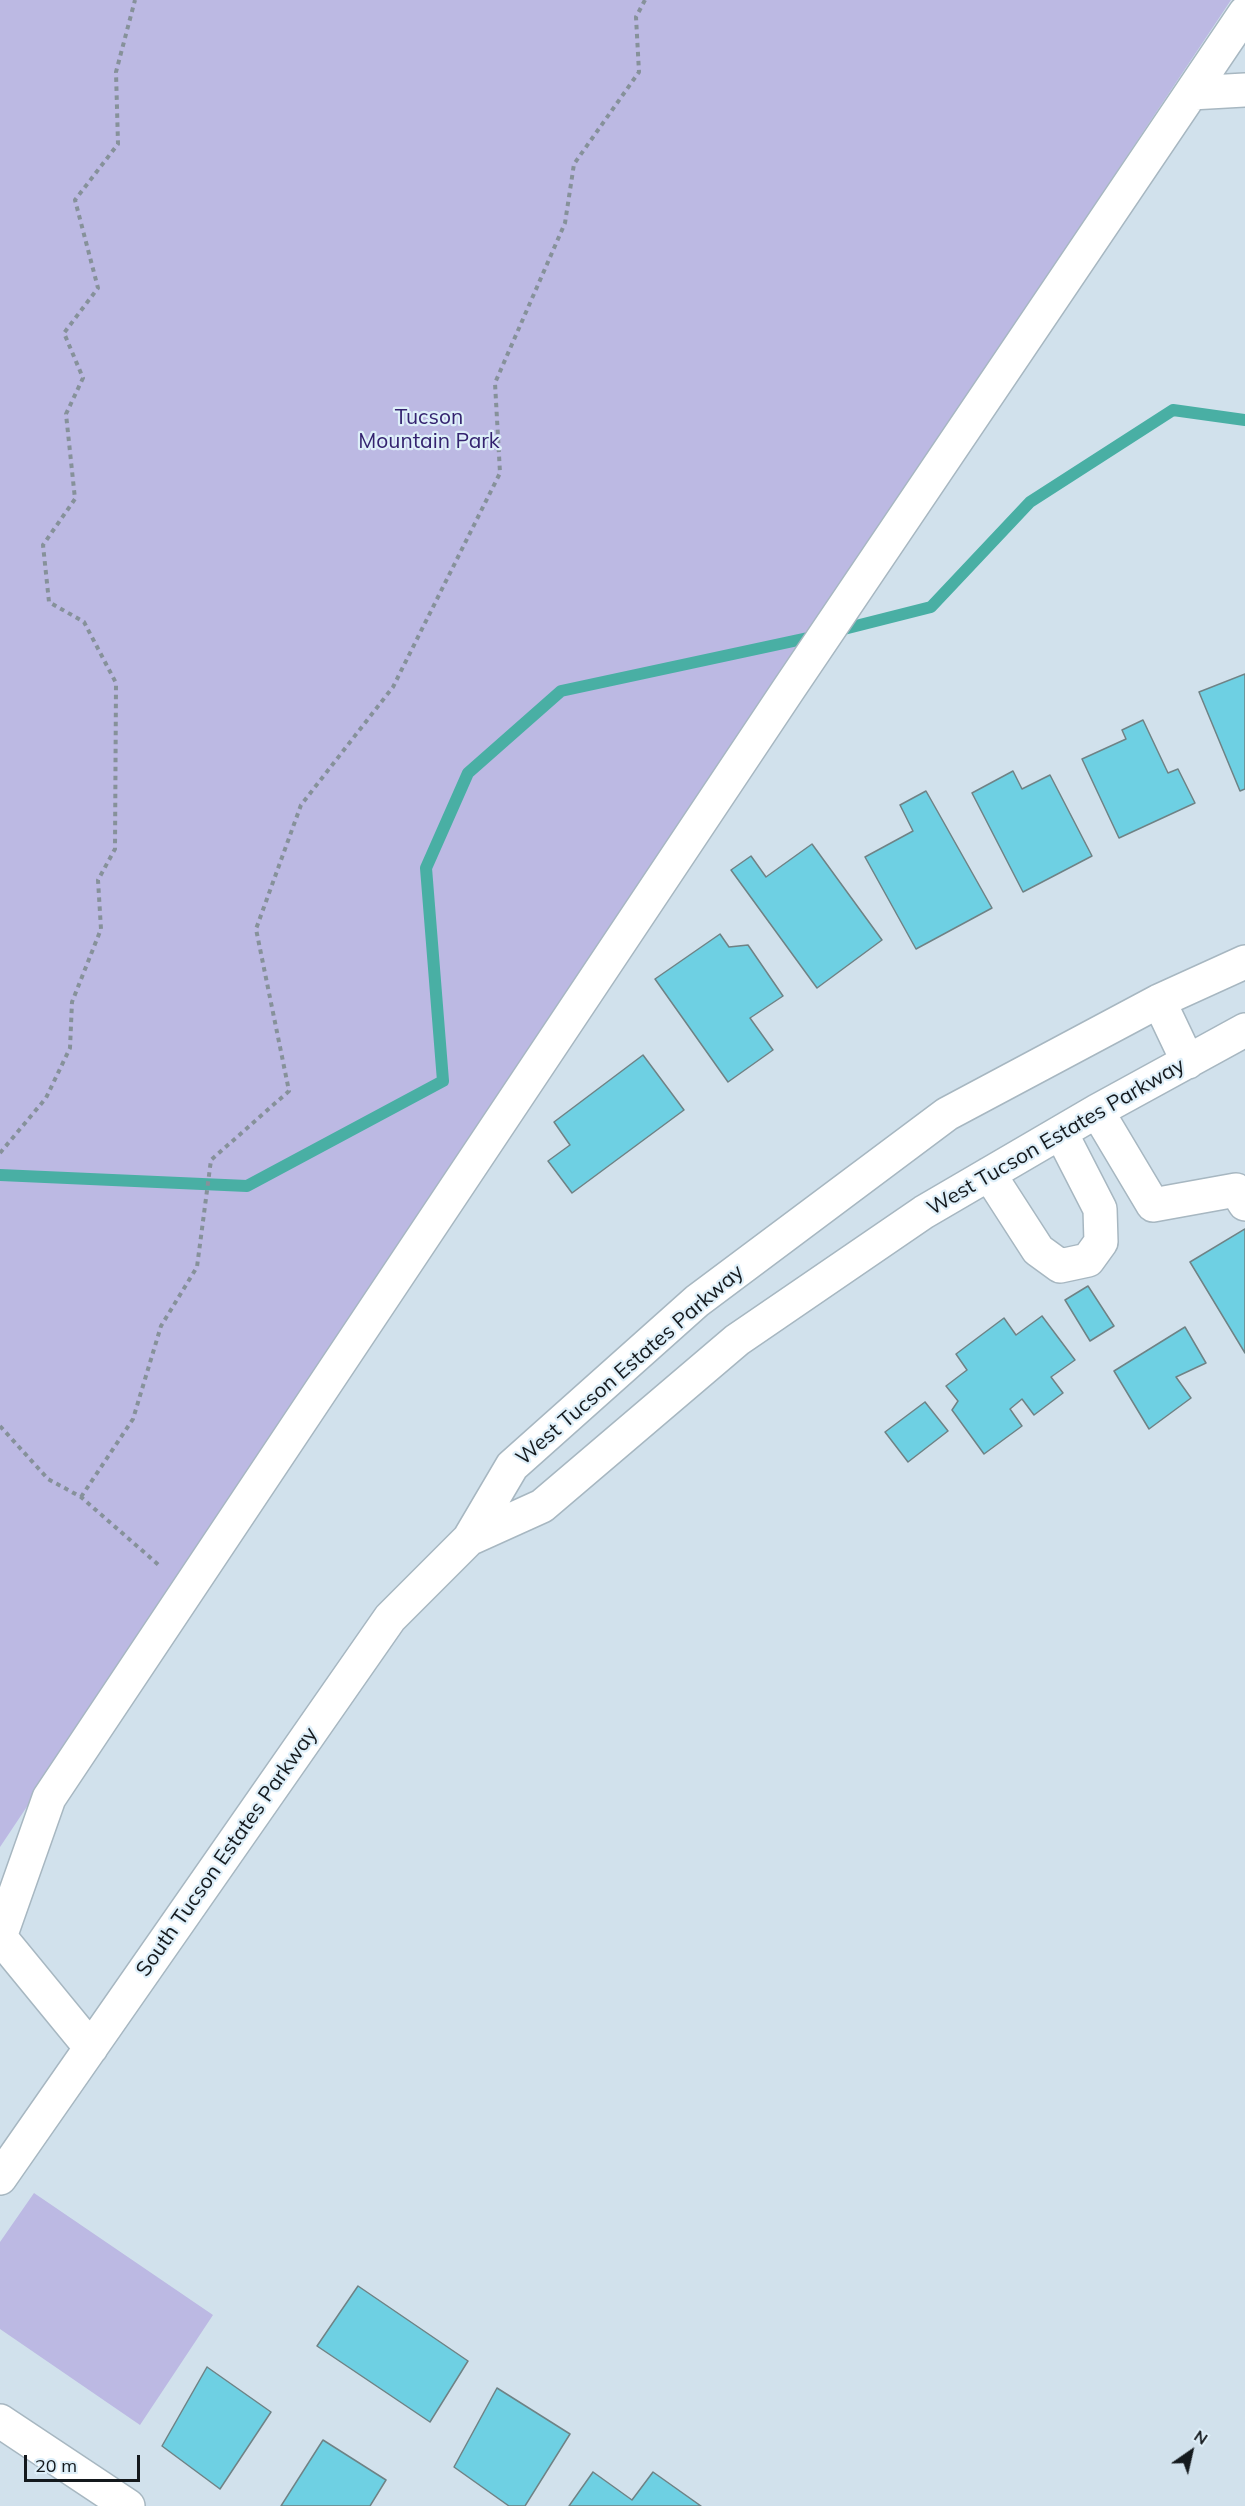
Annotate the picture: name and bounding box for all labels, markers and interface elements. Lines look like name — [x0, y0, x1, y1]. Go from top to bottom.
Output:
park label: Tucson Mountain Park — [358, 405, 500, 455]
street label: West Tucson Estates Parkway — [923, 1053, 1189, 1221]
street label: West Tucson Estates Parkway — [511, 1259, 749, 1471]
street label: South Tucson Estates Parkway — [131, 1722, 323, 1982]
north arrow — [1161, 2422, 1221, 2482]
text: N — [1190, 2425, 1212, 2449]
scale bar — [27, 2443, 142, 2481]
text: 20 m — [35, 2454, 77, 2477]

